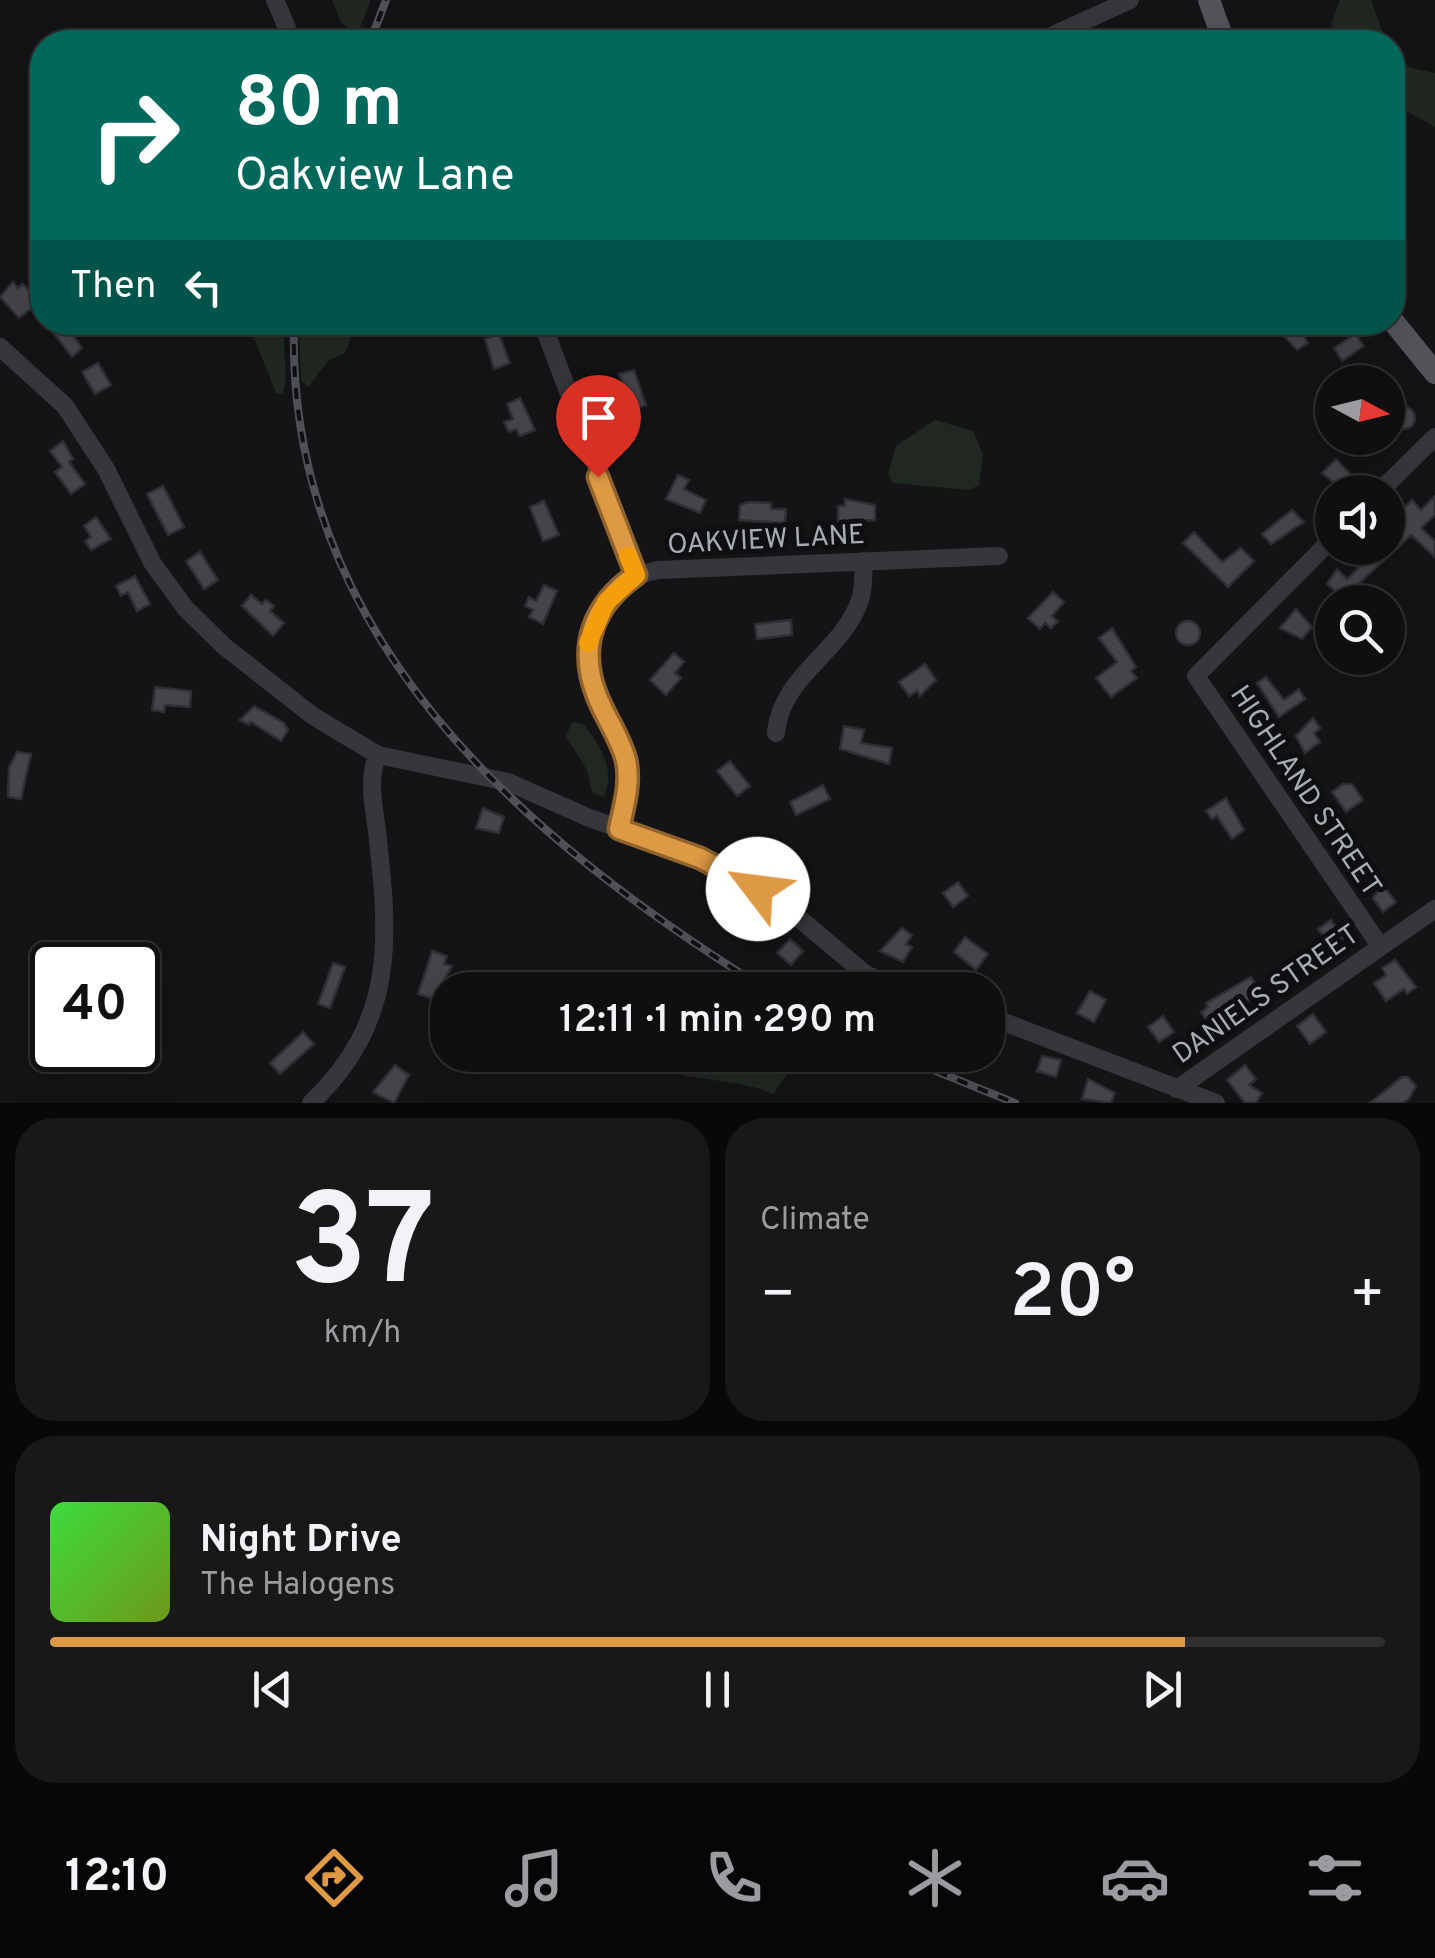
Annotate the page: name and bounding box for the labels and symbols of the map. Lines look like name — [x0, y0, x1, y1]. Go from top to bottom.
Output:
north arrow — [1315, 365, 1405, 455]
pin — [556, 375, 641, 478]
street label: OAKVIEW LANE — [666, 518, 866, 564]
street label: HIGHLAND STREET — [1221, 679, 1388, 904]
position arrow — [706, 837, 810, 941]
street label: DANIELS STREET — [1166, 918, 1367, 1073]
speed limit sign: 40 — [30, 942, 160, 1072]

